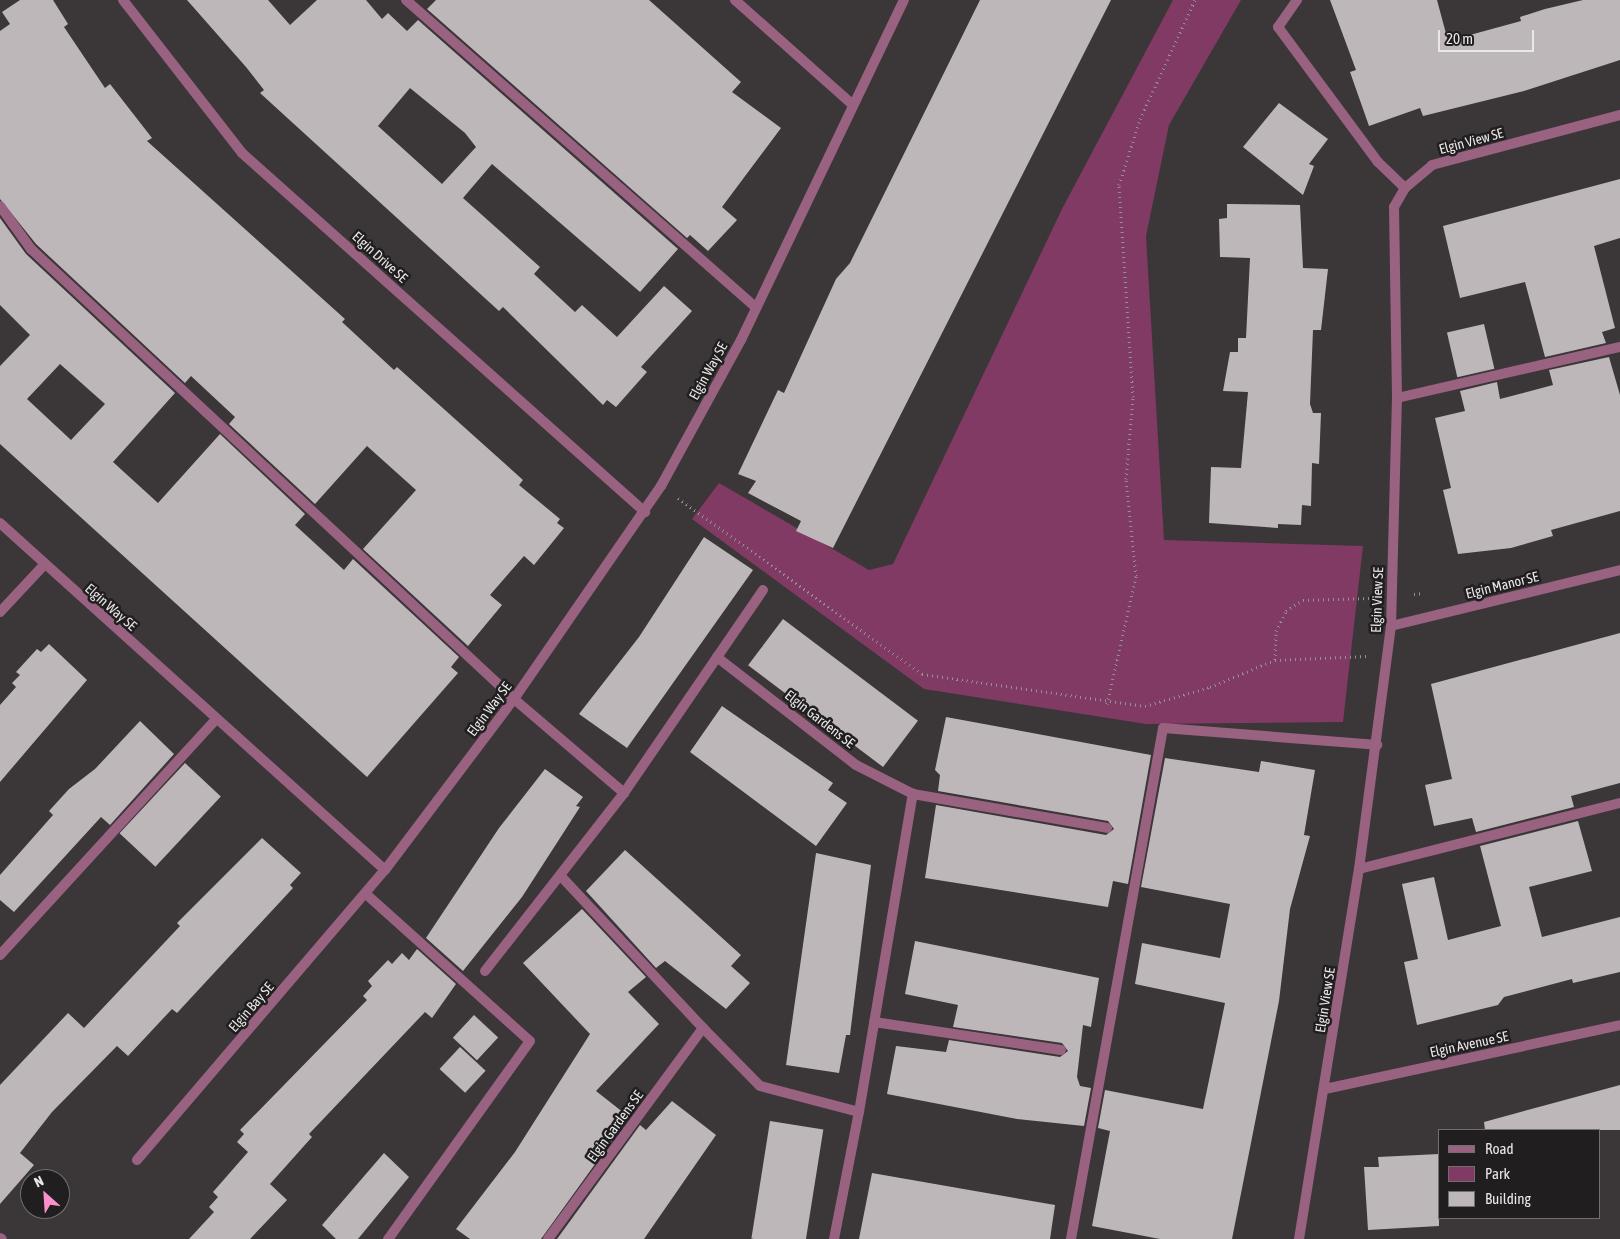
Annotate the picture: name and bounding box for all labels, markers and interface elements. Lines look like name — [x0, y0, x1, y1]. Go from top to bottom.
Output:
scale bar — [1440, 20, 1536, 52]
text: 20 m — [1446, 30, 1473, 47]
street label: Elgin View SE — [1437, 124, 1505, 158]
street label: Elgin Drive SE — [349, 228, 411, 286]
street label: Elgin Way SE — [685, 339, 731, 403]
street label: Elgin View SE — [1367, 567, 1387, 633]
street label: Elgin Manor SE — [1464, 568, 1540, 602]
street label: Elgin Way SE — [82, 580, 140, 634]
street label: Elgin Way SE — [463, 679, 515, 739]
street label: Elgin Gardens SE — [782, 687, 858, 751]
street label: Elgin View SE — [1312, 966, 1338, 1034]
street label: Elgin Bay SE — [225, 979, 277, 1035]
street label: Elgin Avenue SE — [1428, 1027, 1510, 1061]
street label: Elgin Gardens SE — [584, 1087, 646, 1165]
legend — [1438, 1129, 1600, 1219]
text: Road — [1485, 1140, 1514, 1157]
text: Park — [1485, 1165, 1510, 1182]
north arrow — [20, 1169, 70, 1219]
text: N — [32, 1172, 46, 1190]
text: Building — [1485, 1190, 1531, 1207]

